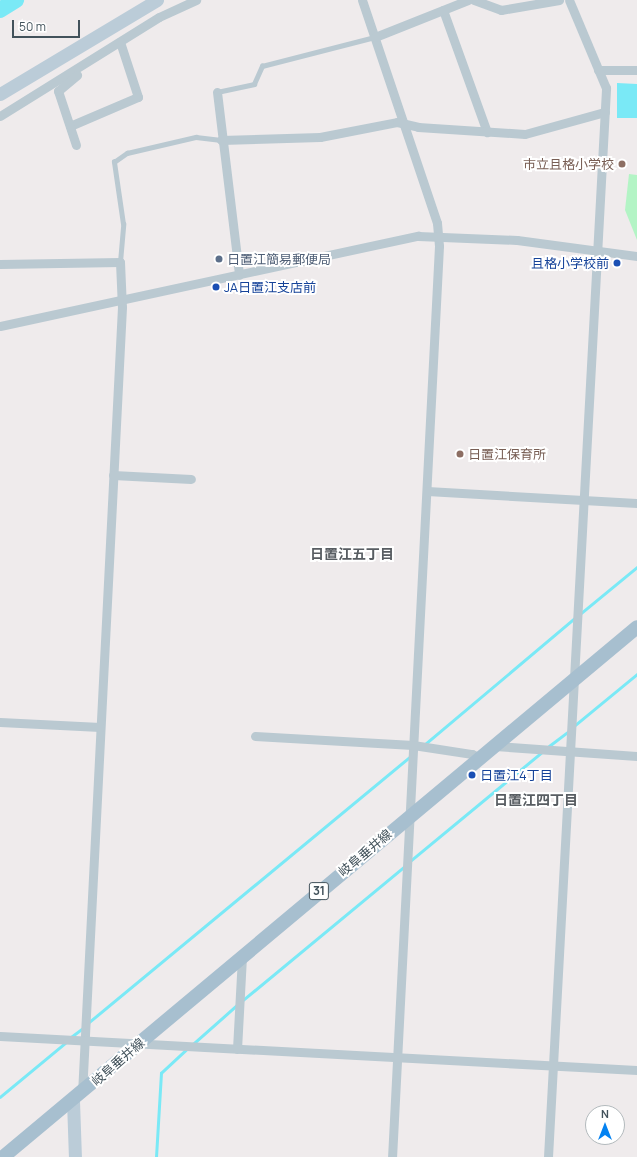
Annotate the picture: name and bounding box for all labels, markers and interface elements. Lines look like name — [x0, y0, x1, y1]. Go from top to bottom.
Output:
scale bar — [14, 12, 82, 38]
text: 50 m — [19, 18, 46, 35]
place label: 市立且格小学校 — [523, 156, 614, 172]
marker: 市立且格小学校 — [617, 159, 627, 169]
place label: 日置江簡易郵便局 — [227, 251, 331, 267]
marker: 日置江簡易郵便局 — [214, 254, 224, 264]
place label: 且格小学校前 — [531, 255, 609, 271]
marker: 且格小学校前 — [612, 258, 622, 268]
place label: JA日置江支店前 — [224, 279, 316, 295]
marker: JA日置江支店前 — [211, 282, 221, 292]
place label: 日置江保育所 — [468, 446, 546, 462]
marker: 日置江保育所 — [455, 449, 465, 459]
district label: 日置江五丁目 — [310, 546, 394, 562]
place label: 日置江4丁目 — [480, 767, 553, 783]
marker: 日置江4丁目 — [467, 770, 477, 780]
district label: 日置江四丁目 — [494, 792, 578, 808]
street label: 岐阜垂井線 — [335, 826, 395, 880]
road number: 31 — [308, 881, 330, 901]
street label: 岐阜垂井線 — [88, 1035, 148, 1089]
north arrow — [585, 1105, 625, 1145]
text: N — [601, 1106, 609, 1121]

